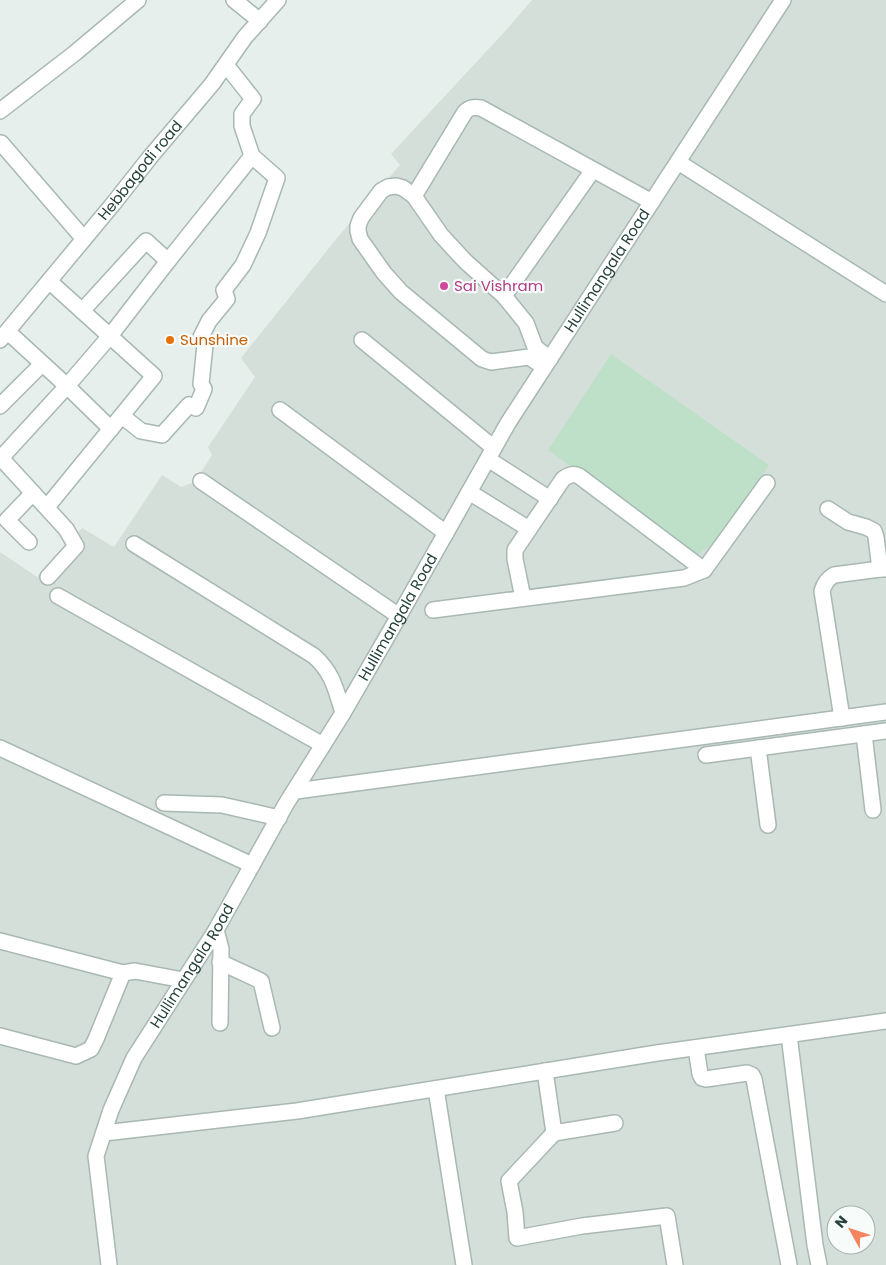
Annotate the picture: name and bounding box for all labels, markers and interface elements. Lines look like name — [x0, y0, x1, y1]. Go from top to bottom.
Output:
street label: Hebbagodi road — [93, 116, 187, 225]
street label: Hullimangala Road — [559, 204, 655, 336]
place label: Sai Vishram — [454, 275, 543, 296]
marker: Sai Vishram — [438, 280, 450, 292]
place label: Sunshine — [180, 329, 248, 350]
marker: Sunshine — [164, 334, 176, 346]
street label: Hullimangala Road — [353, 549, 442, 684]
street label: Hullimangala Road — [145, 900, 239, 1032]
north arrow — [826, 1205, 876, 1255]
text: N — [830, 1211, 852, 1232]

